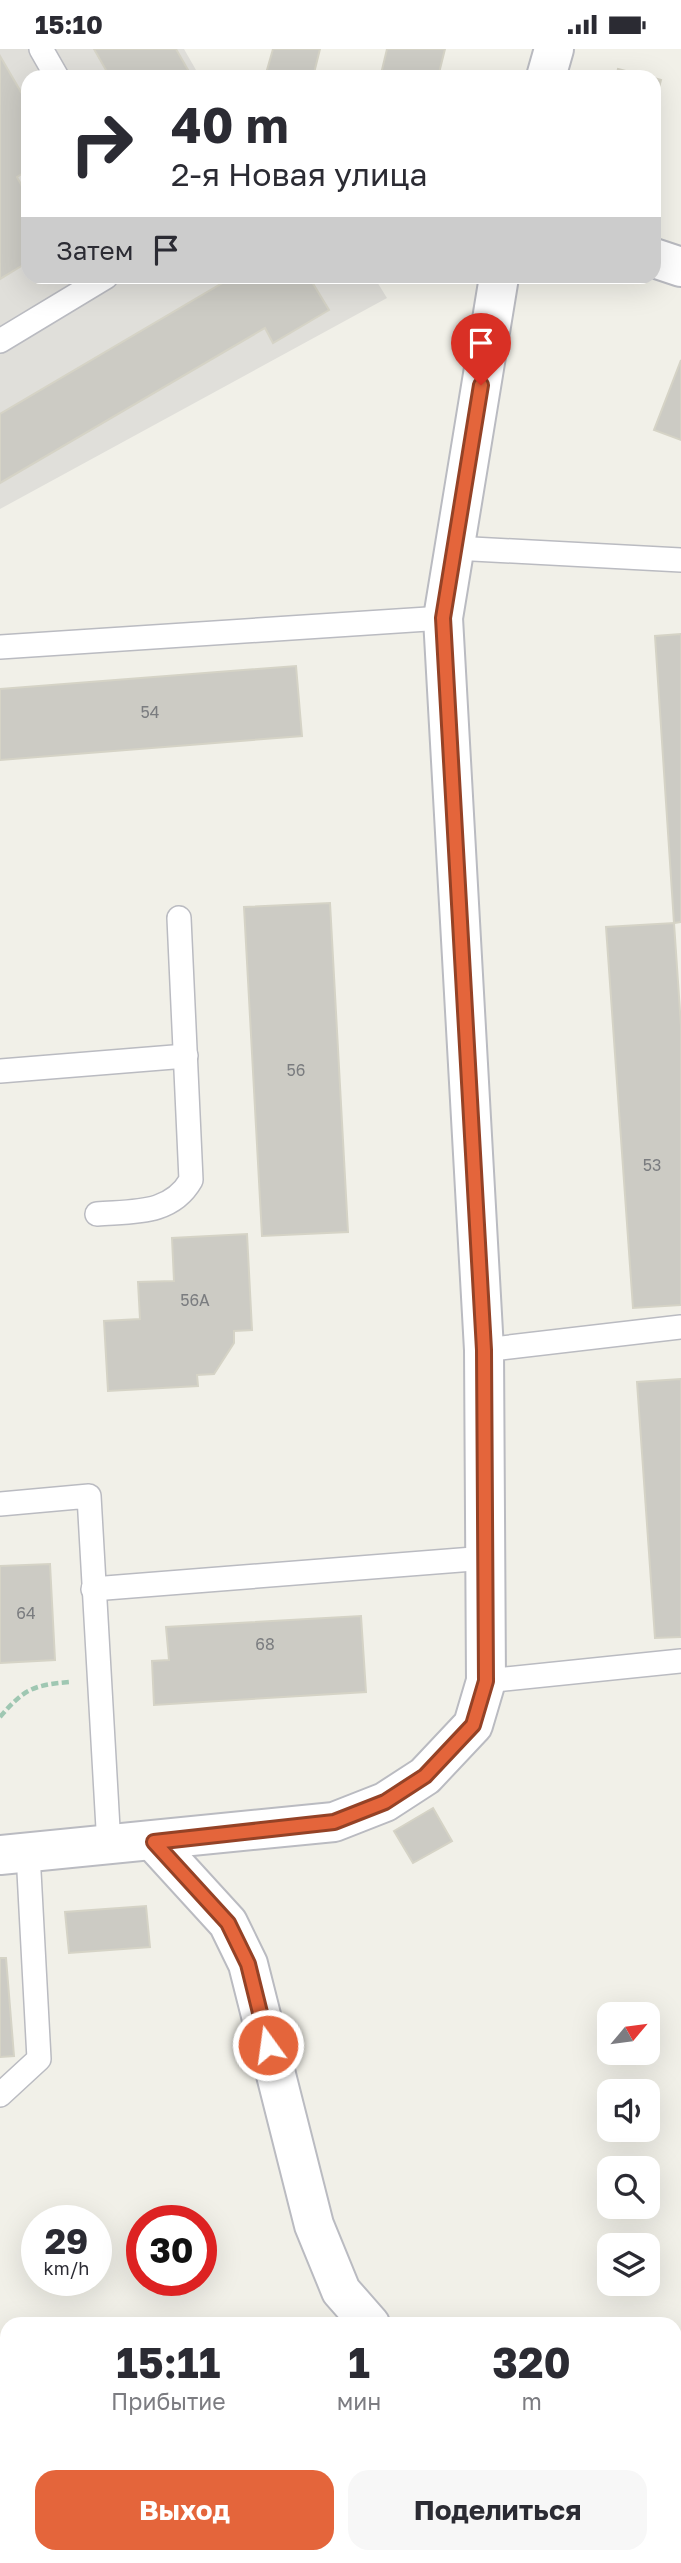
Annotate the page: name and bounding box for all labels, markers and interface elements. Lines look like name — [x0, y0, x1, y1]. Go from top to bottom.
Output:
text: 15:10 — [35, 9, 103, 40]
text: 40 m — [171, 95, 289, 154]
icon: right — [56, 98, 147, 189]
text: 2-я Новая улица — [171, 155, 428, 193]
icon: arrive — [147, 231, 185, 269]
text: Затем — [56, 235, 133, 266]
pin — [451, 313, 511, 385]
icon: arrive — [462, 324, 500, 362]
house number: 54 — [140, 702, 160, 722]
house number: 56 — [287, 1060, 305, 1080]
house number: 53 — [643, 1155, 661, 1175]
house number: 56А — [180, 1290, 210, 1310]
house number: 64 — [16, 1603, 36, 1623]
house number: 68 — [255, 1634, 275, 1654]
north arrow — [597, 2002, 660, 2065]
map controls — [597, 2002, 660, 2296]
position arrow — [231, 2008, 305, 2082]
button: sound — [597, 2079, 660, 2142]
button: search — [597, 2156, 660, 2219]
speed limit sign: 30 — [126, 2205, 217, 2296]
text: 29 — [45, 2220, 88, 2262]
button: layers — [597, 2233, 660, 2296]
text: km/h — [44, 2257, 89, 2279]
text: 15:11 — [116, 2337, 220, 2387]
text: 1 — [348, 2337, 370, 2387]
text: 320 — [492, 2337, 571, 2387]
text: Прибытие — [111, 2387, 226, 2415]
text: мин — [337, 2387, 381, 2415]
text: m — [521, 2387, 542, 2415]
button: Выход — [35, 2470, 334, 2550]
button: Поделиться — [348, 2470, 647, 2550]

